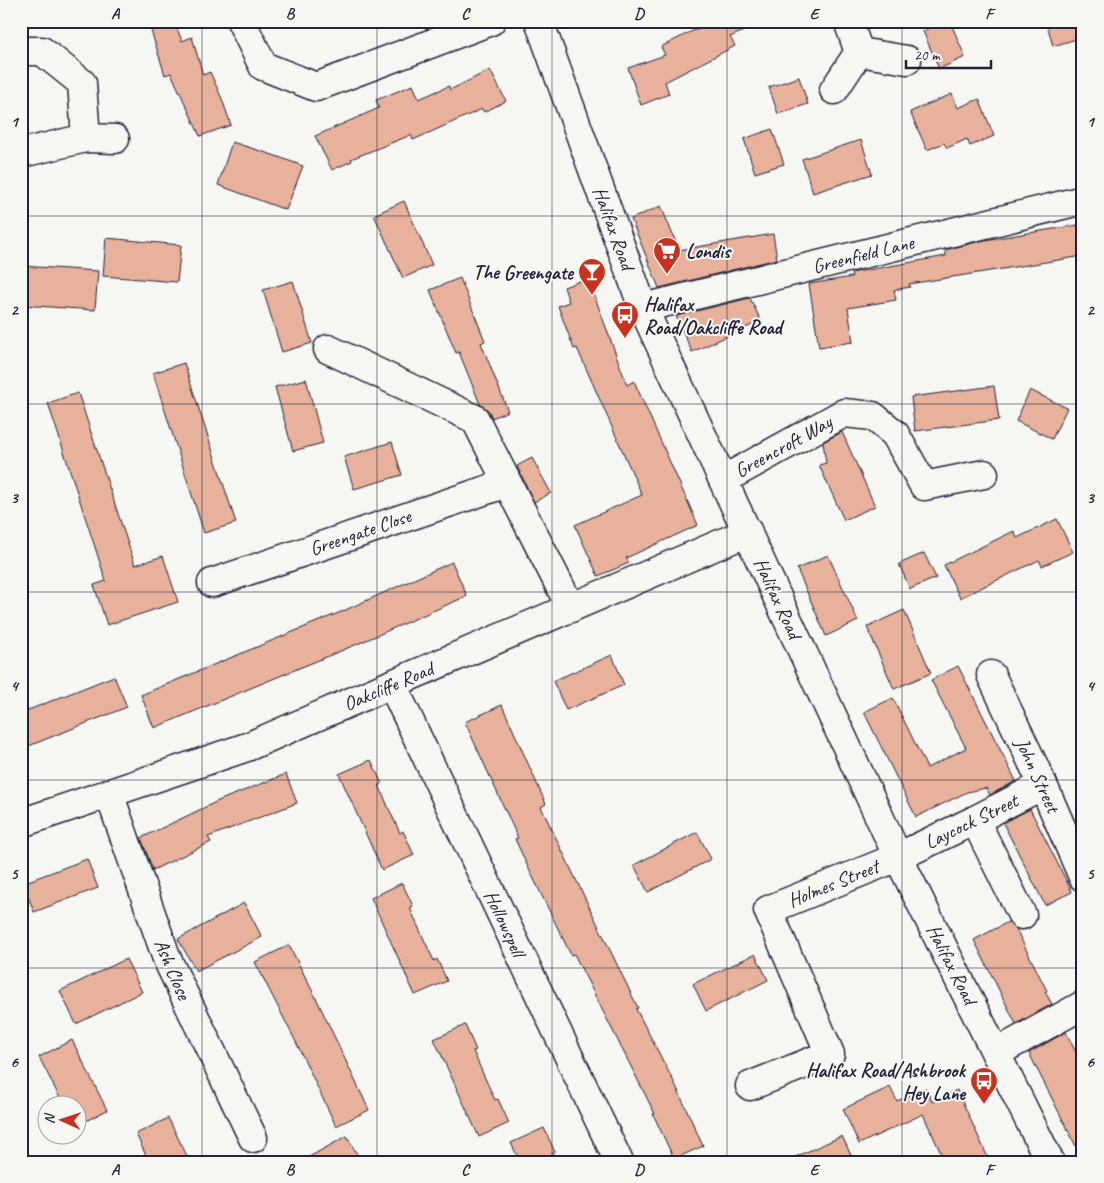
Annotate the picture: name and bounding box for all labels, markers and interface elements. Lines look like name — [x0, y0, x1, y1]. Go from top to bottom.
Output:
text: A — [111, 4, 121, 24]
text: B — [286, 4, 296, 24]
text: C — [461, 4, 471, 24]
text: D — [634, 4, 645, 24]
text: E — [810, 4, 821, 24]
text: F — [985, 4, 996, 24]
scale bar — [906, 38, 992, 70]
text: 20 m — [914, 46, 941, 65]
text: 1 — [10, 112, 19, 132]
text: 1 — [1086, 112, 1095, 132]
street label: Halifax Road — [587, 183, 641, 276]
street label: Greenfield Lane — [810, 229, 918, 279]
supermarket icon: Londis — [652, 236, 682, 275]
place label: Londis — [686, 239, 732, 264]
bar icon: The Greengate — [577, 257, 607, 296]
place label: The Greengate — [473, 260, 574, 285]
place label: Halifax Road/Oakcliffe Road — [644, 292, 786, 340]
text: 2 — [10, 300, 19, 320]
bus stop icon: Halifax Road/Oakcliffe Road — [610, 300, 640, 339]
text: 2 — [1086, 300, 1095, 320]
street label: Greencroft Way — [730, 409, 837, 483]
text: 3 — [10, 488, 19, 508]
text: 3 — [1086, 488, 1095, 508]
street label: Greengate Close — [306, 503, 415, 561]
street label: Halifax Road — [748, 554, 808, 645]
street label: Oakcliffe Road — [340, 655, 440, 717]
text: 4 — [10, 676, 19, 696]
text: 4 — [1086, 676, 1095, 696]
street label: John Street — [1009, 733, 1067, 819]
street label: Laycock Street — [921, 787, 1024, 855]
street label: Holmes Street — [784, 853, 885, 913]
text: 5 — [11, 864, 20, 884]
text: 5 — [1087, 864, 1096, 884]
street label: Hollowspell — [478, 886, 532, 964]
street label: Halifax Road — [921, 920, 984, 1011]
street label: Ash Close — [149, 935, 197, 1005]
text: 6 — [10, 1052, 19, 1072]
text: 6 — [1086, 1052, 1095, 1072]
place label: Halifax Road/Ashbrook Hey Lane — [806, 1058, 967, 1106]
bus stop icon: Halifax Road/Ashbrook Hey Lane — [969, 1066, 999, 1105]
north arrow — [38, 1096, 88, 1146]
text: N — [41, 1112, 58, 1124]
text: A — [111, 1160, 121, 1180]
text: B — [286, 1160, 296, 1180]
text: C — [461, 1160, 471, 1180]
text: D — [634, 1160, 645, 1180]
text: E — [810, 1160, 821, 1180]
text: F — [985, 1160, 996, 1180]

